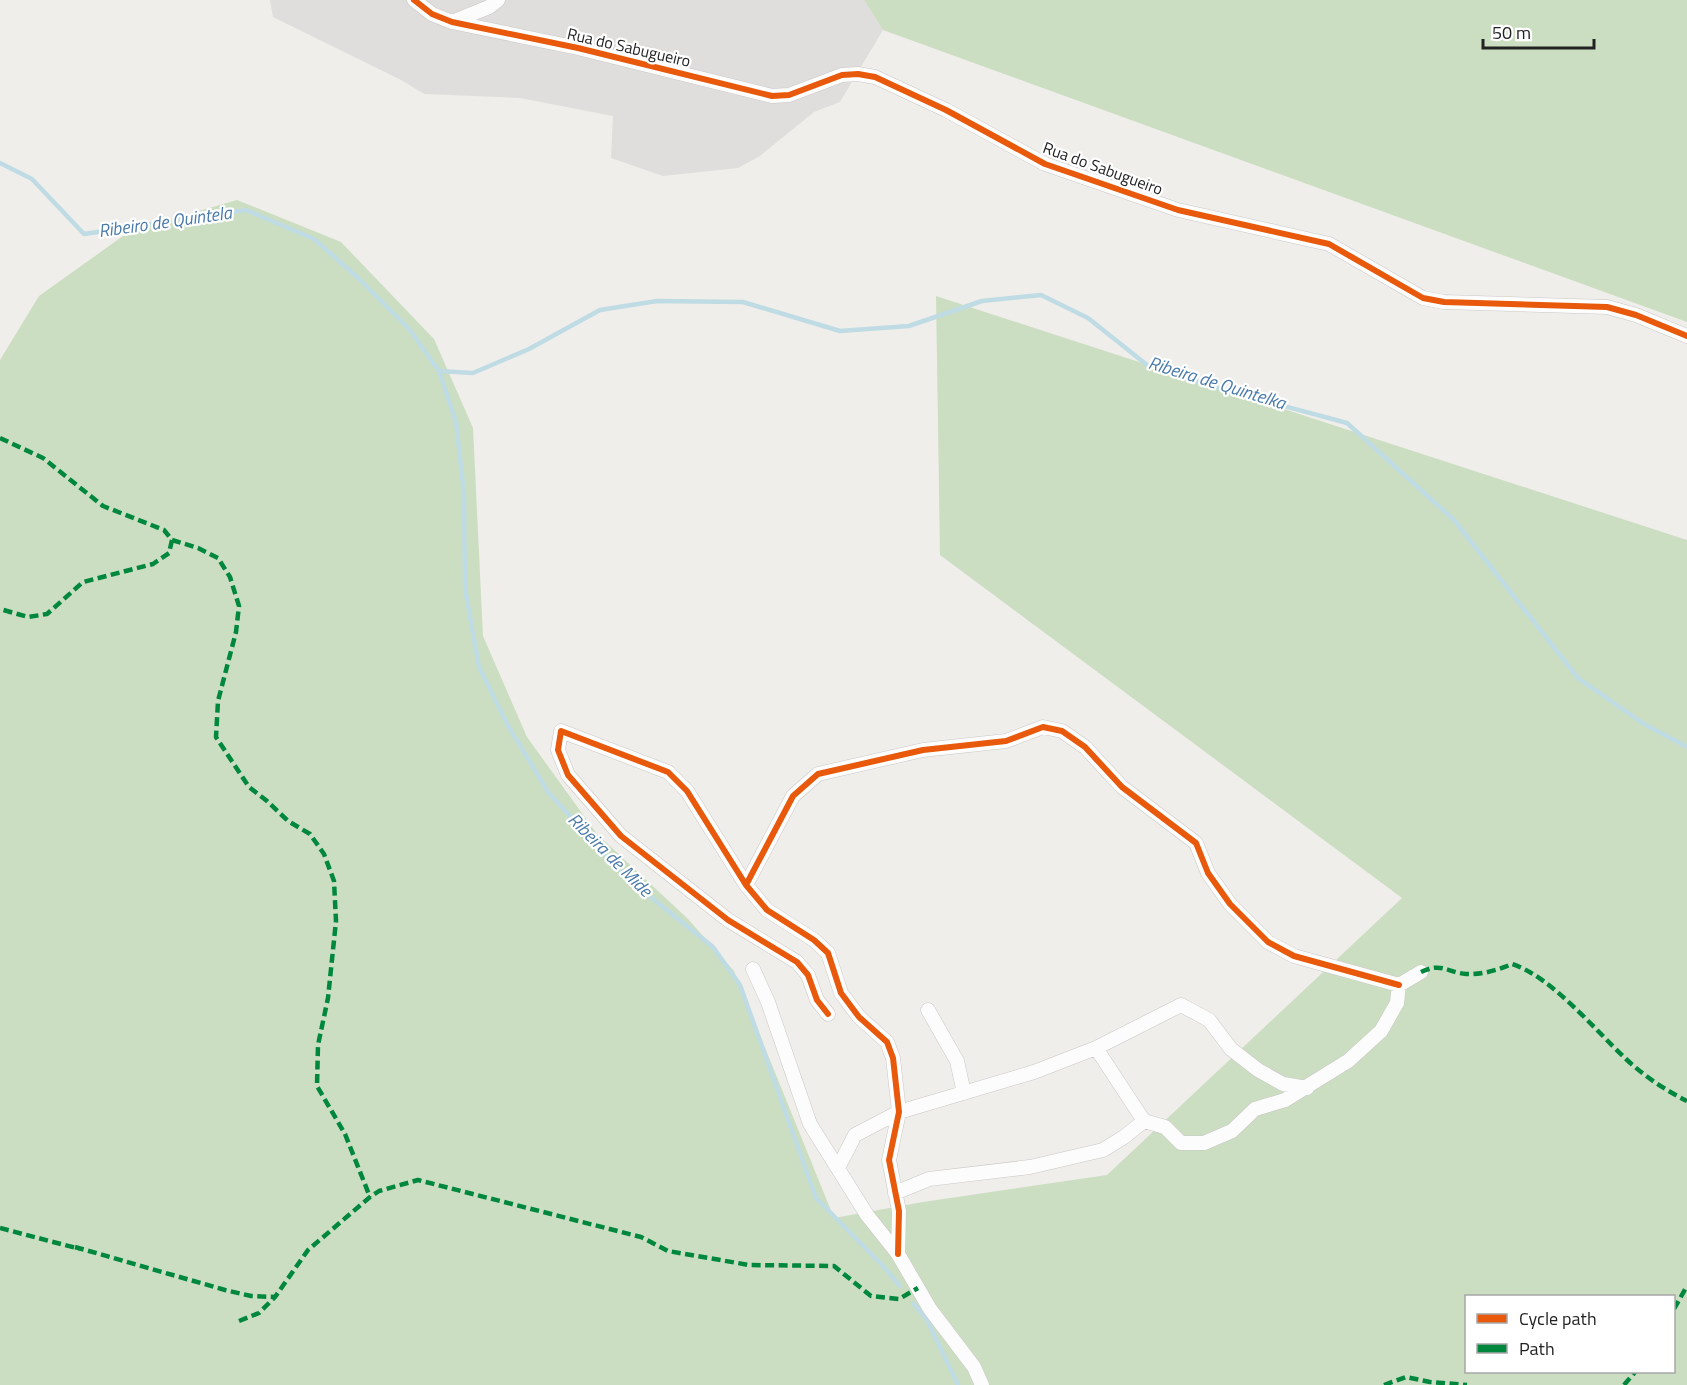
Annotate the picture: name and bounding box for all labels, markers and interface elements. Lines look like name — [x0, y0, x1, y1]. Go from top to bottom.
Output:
scale bar — [1483, 12, 1594, 50]
text: 50 m — [1492, 19, 1531, 46]
street label: Rua do Sabugueiro — [565, 21, 693, 73]
street label: Rua do Sabugueiro — [1040, 135, 1166, 201]
water label: Ribeiro de Quintela — [97, 199, 234, 244]
water label: Ribeira de Quintelka — [1145, 349, 1290, 416]
water label: Ribeira de Mide — [562, 806, 660, 904]
legend — [1465, 1295, 1675, 1373]
text: Cycle path — [1519, 1305, 1597, 1332]
text: Path — [1519, 1335, 1555, 1362]

